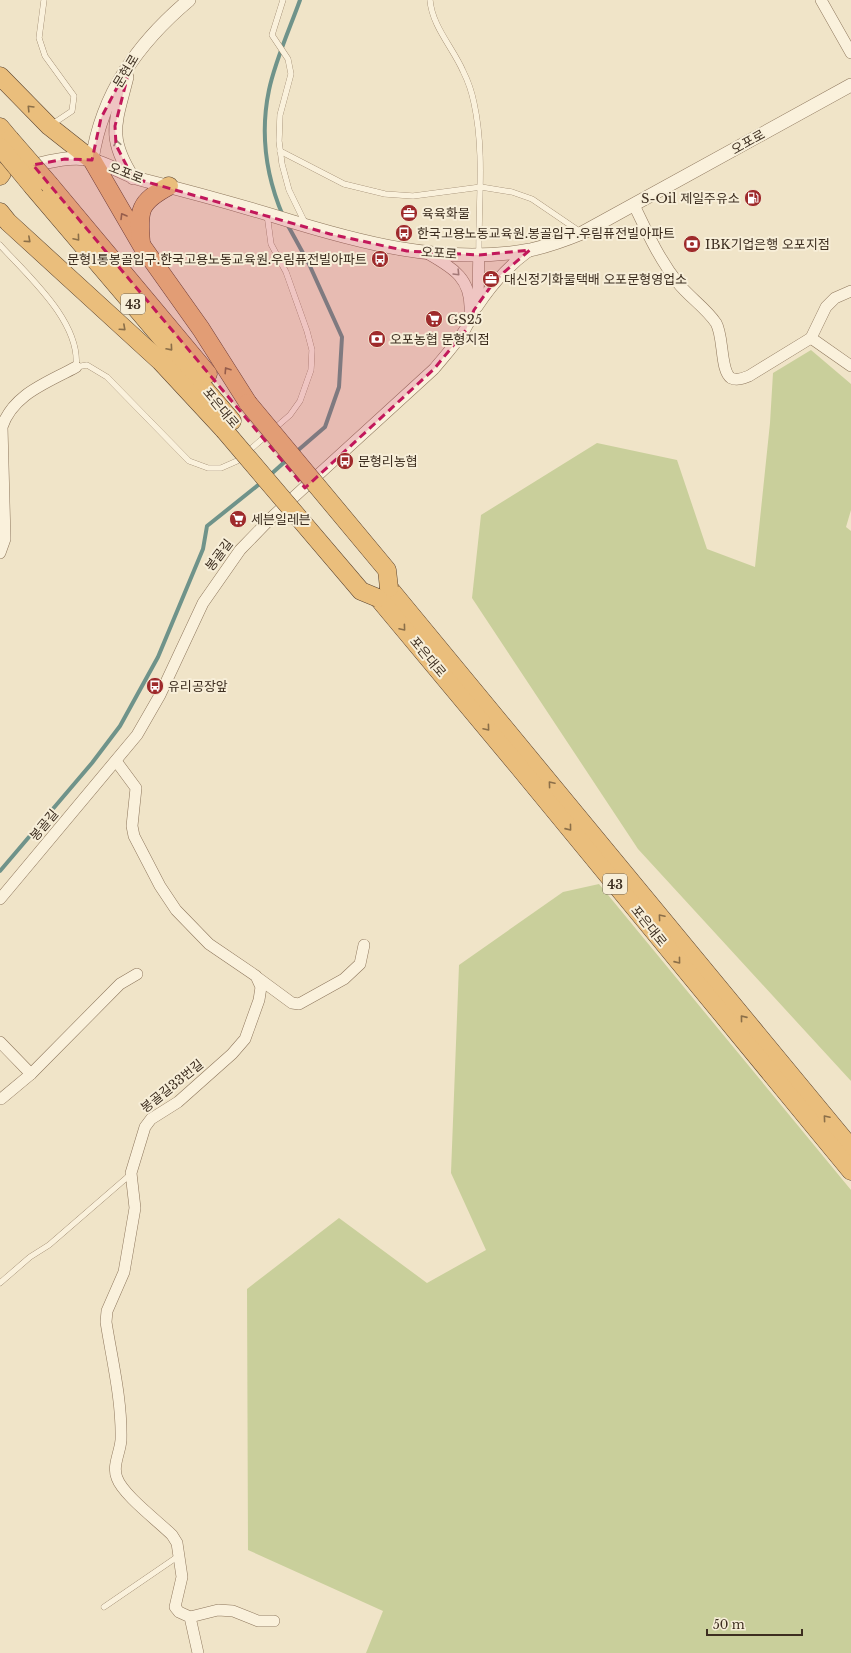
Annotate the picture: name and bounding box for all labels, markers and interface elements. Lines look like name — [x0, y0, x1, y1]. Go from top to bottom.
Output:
street label: 문현로 — [109, 51, 143, 91]
one-way arrow — [27, 105, 35, 113]
street label: 오포로 — [728, 126, 768, 158]
one-way arrow — [113, 140, 121, 146]
street label: 오포로 — [106, 159, 146, 187]
fuel station icon: S-Oil 제일주유소 — [743, 188, 763, 208]
place label: S-Oil 제일주유소 — [641, 190, 740, 207]
office icon: 육육화물 — [399, 203, 419, 223]
place label: 육육화물 — [422, 205, 470, 222]
one-way arrow — [121, 213, 128, 220]
bus stop icon: 한국고용노동교육원.봉골입구.우림퓨전빌아파트 — [394, 223, 414, 243]
place label: 한국고용노동교육원.봉골입구.우림퓨전빌아파트 — [417, 225, 675, 242]
one-way arrow — [72, 233, 79, 241]
bank icon: IBK기업은행 오포지점 — [682, 234, 702, 254]
one-way arrow — [23, 235, 30, 242]
place label: IBK기업은행 오포지점 — [705, 236, 830, 253]
street label: 오포로 — [421, 243, 458, 263]
bus stop icon: 문형1통봉골입구.한국고용노동교육원.우림퓨전빌아파트 — [370, 249, 390, 269]
place label: 문형1통봉골입구.한국고용노동교육원.우림퓨전빌아파트 — [67, 251, 367, 268]
one-way arrow — [452, 268, 460, 276]
office icon: 대신정기화물택배 오포문형영업소 — [481, 269, 501, 289]
place label: 대신정기화물택배 오포문형영업소 — [504, 271, 687, 288]
road number: 43 — [121, 294, 145, 314]
supermarket icon: GS25 — [424, 309, 444, 329]
place label: GS25 — [447, 311, 482, 328]
one-way arrow — [119, 323, 126, 330]
bank icon: 오포농협 문형지점 — [367, 329, 387, 349]
place label: 오포농협 문형지점 — [390, 331, 489, 348]
one-way arrow — [165, 343, 172, 351]
one-way arrow — [224, 367, 231, 374]
street label: 포은대로 — [199, 384, 243, 432]
bus stop icon: 문형리농협 — [335, 451, 355, 471]
place label: 문형리농협 — [358, 453, 418, 470]
supermarket icon: 세븐일레븐 — [228, 509, 248, 529]
place label: 세븐일레븐 — [251, 511, 311, 528]
street label: 봉골길 — [201, 536, 237, 574]
one-way arrow — [398, 623, 405, 631]
street label: 포은대로 — [406, 633, 450, 681]
bus stop icon: 유리공장앞 — [145, 676, 165, 696]
place label: 유리공장앞 — [168, 678, 228, 695]
one-way arrow — [482, 723, 489, 730]
one-way arrow — [549, 782, 556, 789]
street label: 봉골길 — [26, 806, 62, 844]
one-way arrow — [565, 823, 572, 830]
road number: 43 — [603, 874, 627, 894]
street label: 포은대로 — [627, 902, 671, 950]
one-way arrow — [658, 915, 665, 922]
one-way arrow — [673, 957, 680, 964]
one-way arrow — [741, 1015, 748, 1022]
street label: 봉골길33번길 — [137, 1056, 207, 1116]
one-way arrow — [823, 1115, 830, 1122]
scale bar — [707, 1611, 802, 1637]
text: 50 m — [713, 1617, 745, 1632]

